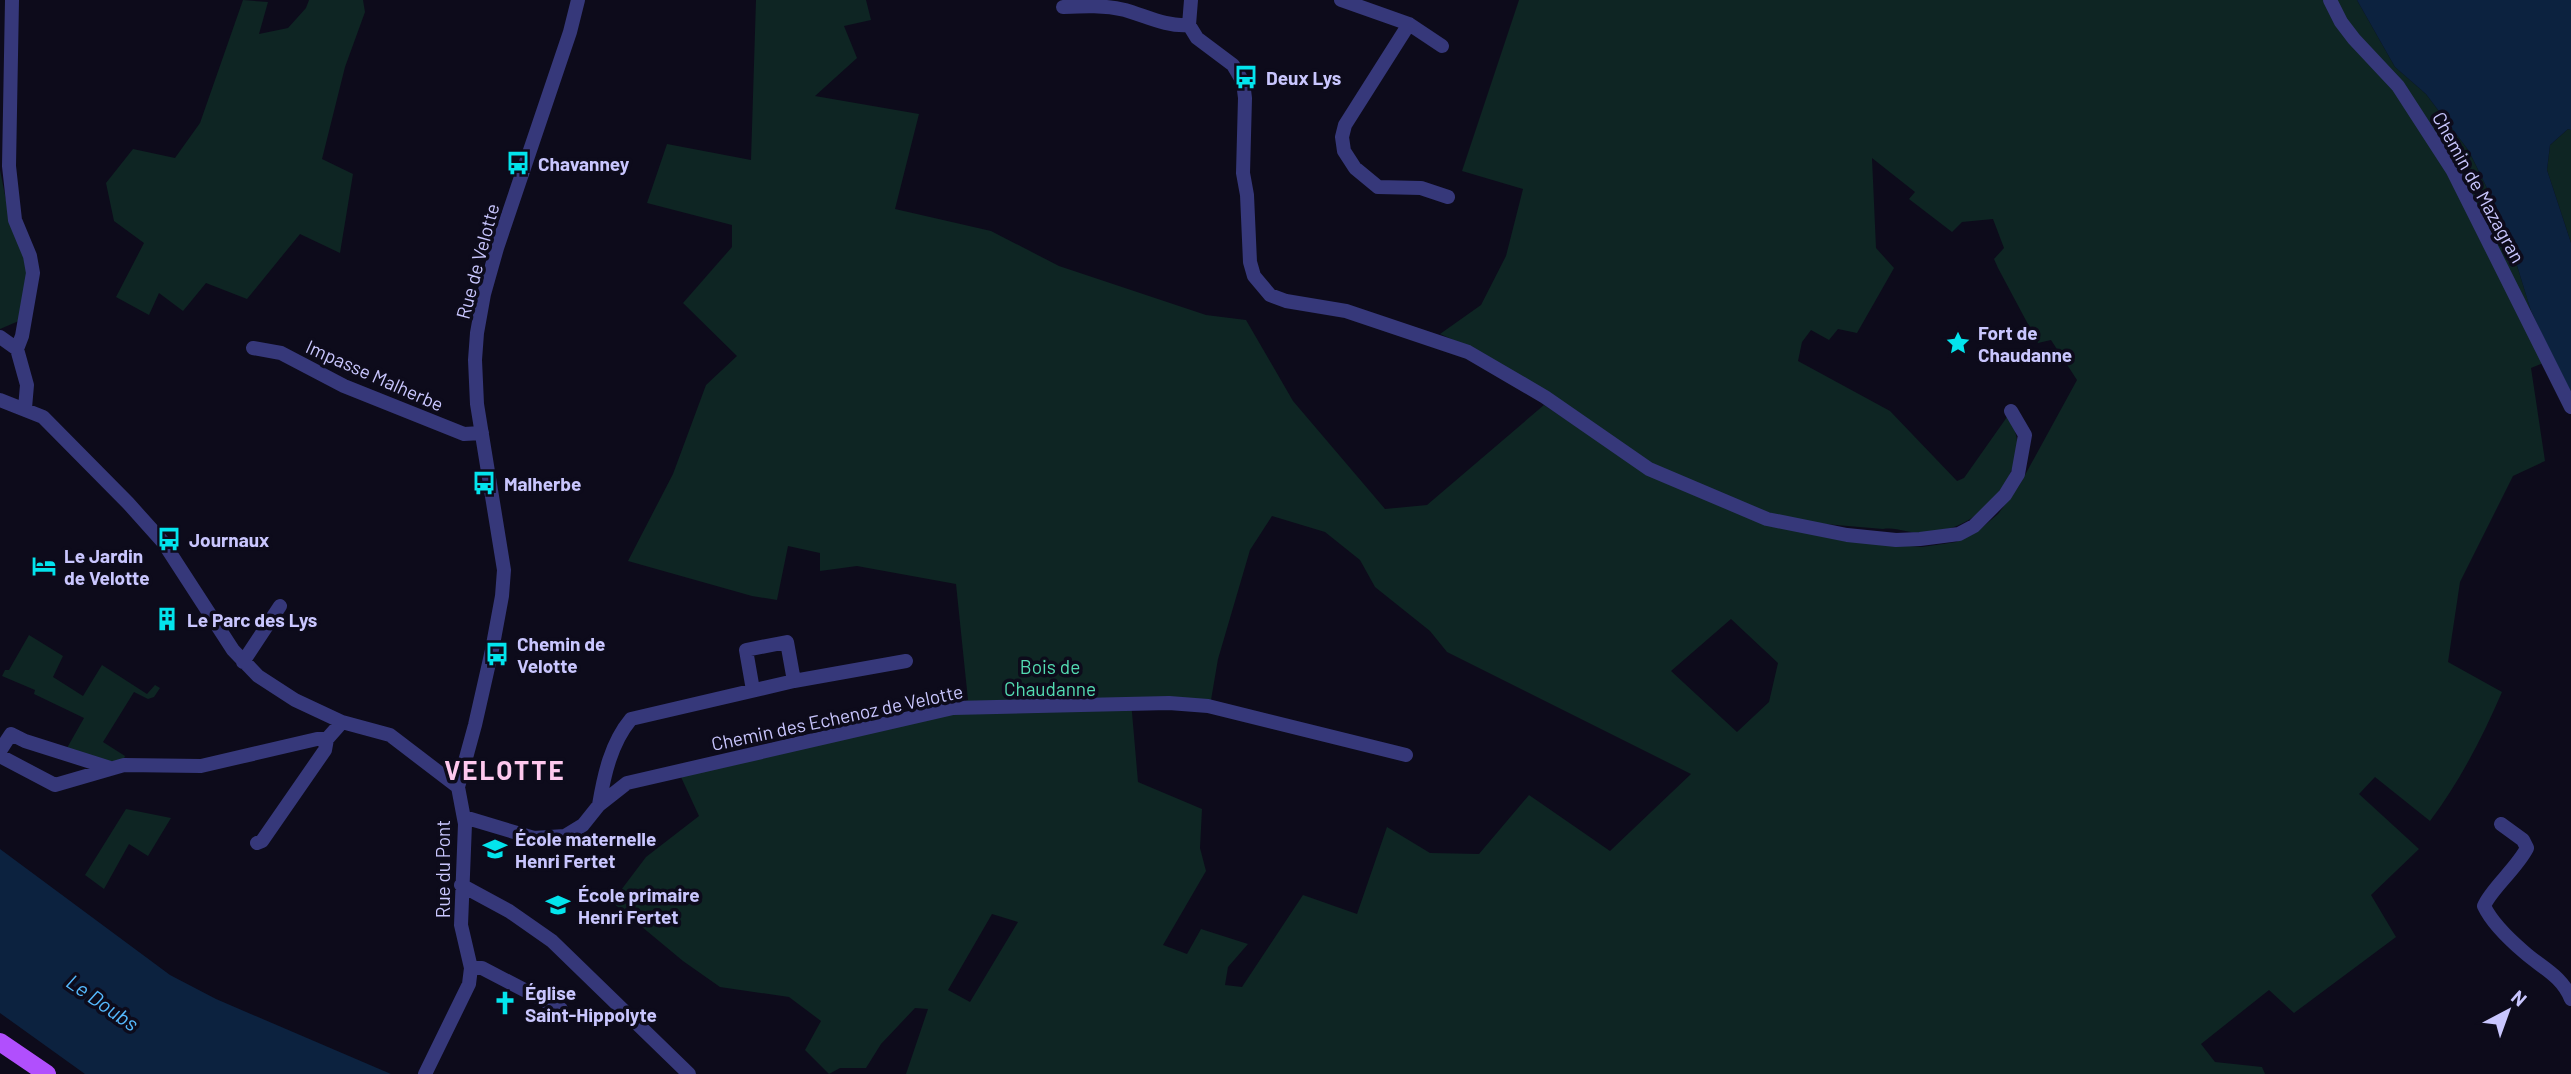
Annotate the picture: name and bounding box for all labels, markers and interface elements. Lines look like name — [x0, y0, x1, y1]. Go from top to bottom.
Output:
bus stop icon: Deux Lys — [1232, 63, 1260, 91]
place label: Deux Lys — [1266, 66, 1341, 89]
street label: Chemin de Mazagran — [2428, 107, 2530, 267]
bus stop icon: Chavanney — [504, 149, 532, 177]
place label: Chavanney — [538, 152, 630, 175]
street label: Rue de Velotte — [451, 201, 503, 321]
place label: Fort de Chaudanne — [1978, 321, 2072, 366]
place icon: Fort de Chaudanne — [1944, 329, 1972, 357]
street label: Impasse Malherbe — [303, 334, 447, 416]
bus stop icon: Malherbe — [470, 469, 498, 497]
place label: Malherbe — [504, 472, 581, 495]
bus stop icon: Journaux — [155, 525, 183, 553]
place label: Journaux — [189, 528, 269, 551]
place label: Le Jardin de Velotte — [64, 544, 150, 589]
hotel icon: Le Jardin de Velotte — [30, 552, 58, 580]
building icon: Le Parc des Lys — [153, 605, 181, 633]
place label: Le Parc des Lys — [187, 608, 317, 631]
place label: Chemin de Velotte — [517, 632, 605, 677]
bus stop icon: Chemin de Velotte — [483, 640, 511, 668]
park label: Bois de Chaudanne — [1004, 655, 1096, 700]
street label: Chemin des Echenoz de Velotte — [709, 679, 965, 755]
district label: VELOTTE — [444, 754, 566, 785]
street label: Rue du Pont — [431, 820, 454, 918]
place label: École maternelle Henri Fertet — [515, 827, 656, 872]
school or university icon: École maternelle Henri Fertet — [481, 835, 509, 863]
place label: École primaire Henri Fertet — [578, 883, 700, 928]
school or university icon: École primaire Henri Fertet — [544, 891, 572, 919]
water label: Le Doubs — [62, 968, 144, 1036]
north arrow — [2473, 976, 2543, 1046]
place label: Église Saint-Hippolyte — [525, 981, 657, 1026]
text: N — [2507, 985, 2532, 1011]
church icon: Église Saint-Hippolyte — [491, 989, 519, 1017]

